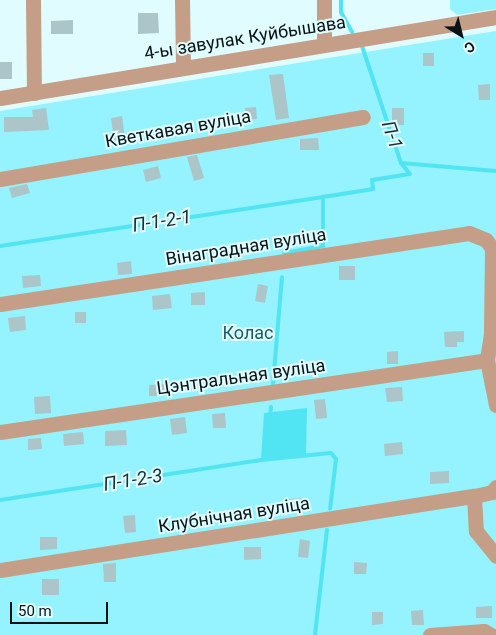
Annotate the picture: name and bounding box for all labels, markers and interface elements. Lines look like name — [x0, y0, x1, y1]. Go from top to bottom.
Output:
north arrow — [436, 10, 486, 60]
street label: 4-ы завулак Куйбышава — [143, 11, 347, 65]
text: С — [461, 38, 478, 56]
street label: Кветкавая вуліца — [103, 106, 253, 152]
water label: П-1 — [377, 118, 407, 152]
water label: П-1-2-1 — [131, 205, 193, 237]
street label: Вінаградная вуліца — [164, 224, 328, 270]
park label: Колас — [222, 322, 274, 344]
street label: Цэнтральная вуліца — [155, 354, 327, 400]
water label: П-1-2-3 — [102, 464, 164, 496]
street label: Клубнічная вуліца — [157, 492, 311, 538]
scale bar — [12, 592, 110, 624]
text: 50 m — [18, 602, 52, 620]

